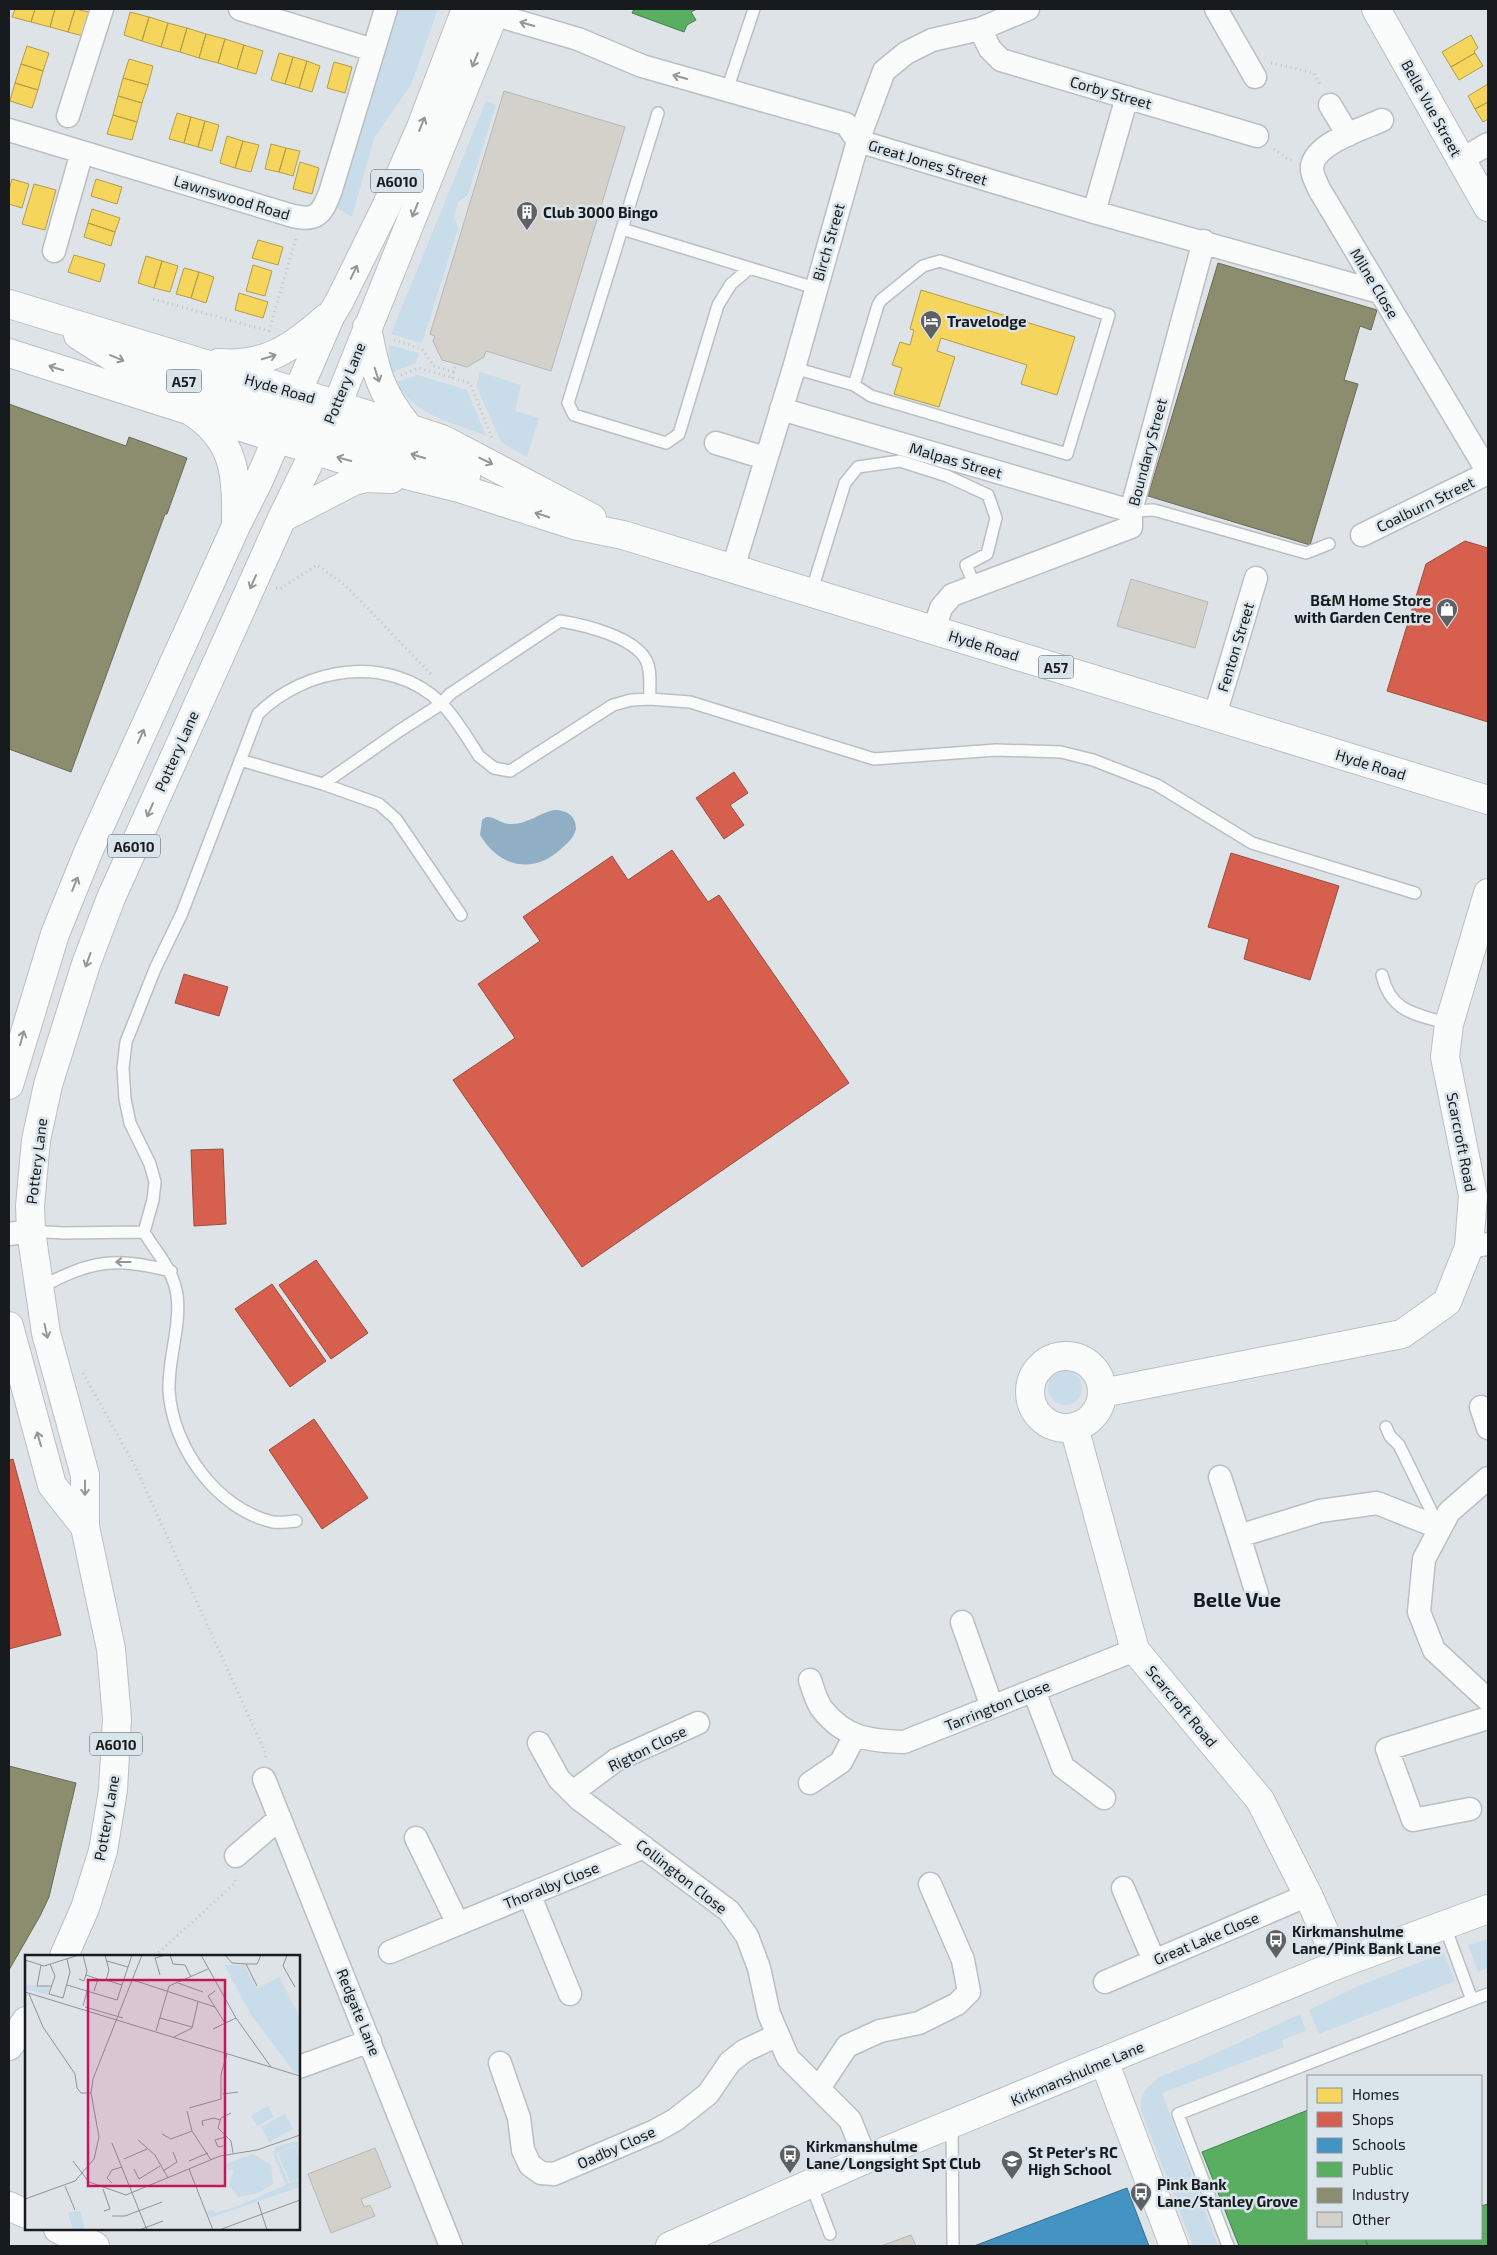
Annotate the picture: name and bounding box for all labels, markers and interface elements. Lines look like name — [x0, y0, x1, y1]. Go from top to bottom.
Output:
one-way arrow — [519, 19, 535, 29]
one-way arrow — [470, 52, 480, 67]
street label: Belle Vue Street — [1398, 57, 1466, 160]
one-way arrow — [673, 71, 689, 81]
street label: Corby Street — [1068, 72, 1154, 112]
one-way arrow — [418, 117, 427, 132]
street label: Great Jones Street — [866, 135, 990, 189]
road number: A6010 — [371, 170, 423, 192]
street label: Lawnswood Road — [172, 171, 292, 223]
building icon: Club 3000 Bingo — [515, 200, 539, 231]
street label: Birch Street — [808, 201, 848, 283]
one-way arrow — [409, 203, 418, 218]
place label: Club 3000 Bingo — [543, 203, 658, 221]
street label: Milne Close — [1347, 245, 1403, 321]
one-way arrow — [350, 265, 359, 280]
hotel icon: Travelodge — [919, 309, 943, 340]
place label: Travelodge — [947, 312, 1026, 330]
street label: Pottery Lane — [319, 340, 369, 426]
one-way arrow — [261, 351, 277, 361]
one-way arrow — [109, 354, 124, 364]
one-way arrow — [49, 363, 65, 373]
one-way arrow — [372, 366, 382, 382]
street label: Hyde Road — [243, 369, 317, 407]
road number: A57 — [166, 370, 202, 392]
street label: Boundary Street — [1124, 396, 1170, 508]
street label: Malpas Street — [908, 438, 1005, 482]
one-way arrow — [410, 450, 426, 460]
one-way arrow — [336, 454, 352, 463]
one-way arrow — [478, 457, 493, 466]
street label: Coalburn Street — [1373, 472, 1477, 535]
one-way arrow — [535, 510, 550, 519]
one-way arrow — [247, 574, 257, 589]
place label: B&M Home Store with Garden Centre — [1294, 591, 1431, 626]
shop icon: B&M Home Store with Garden Centre — [1435, 597, 1459, 628]
street label: Fenton Street — [1213, 600, 1257, 694]
street label: Hyde Road — [947, 626, 1021, 664]
road number: A57 — [1038, 656, 1074, 679]
street label: Pottery Lane — [150, 708, 202, 794]
one-way arrow — [137, 729, 146, 744]
street label: Hyde Road — [1334, 745, 1408, 783]
one-way arrow — [144, 802, 154, 817]
road number: A6010 — [108, 834, 160, 858]
one-way arrow — [71, 877, 80, 892]
one-way arrow — [82, 952, 91, 967]
one-way arrow — [18, 1030, 27, 1046]
street label: Scarcroft Road — [1444, 1091, 1480, 1193]
street label: Pottery Lane — [22, 1117, 50, 1205]
one-way arrow — [115, 1257, 132, 1267]
one-way arrow — [42, 1323, 51, 1339]
one-way arrow — [34, 1431, 44, 1447]
one-way arrow — [80, 1480, 90, 1496]
district label: Belle Vue — [1193, 1587, 1281, 1611]
street label: Scarcroft Road — [1143, 1662, 1221, 1750]
street label: Tarrington Close — [942, 1676, 1052, 1734]
street label: Rigton Close — [605, 1721, 689, 1775]
road number: A6010 — [90, 1732, 142, 1756]
street label: Pottery Lane — [90, 1774, 122, 1862]
street label: Collington Close — [633, 1835, 731, 1917]
street label: Thoralby Close — [501, 1858, 601, 1912]
street label: Great Lake Close — [1151, 1908, 1261, 1968]
place label: Kirkmanshulme Lane/Pink Bank Lane — [1292, 1922, 1441, 1957]
bus stop icon: Kirkmanshulme Lane/Pink Bank Lane — [1264, 1928, 1288, 1959]
inset map — [25, 1955, 300, 2230]
street label: Redgate Lane — [333, 1966, 385, 2058]
street label: Kirkmanshulme Lane — [1008, 2037, 1146, 2109]
legend — [1307, 2075, 1482, 2240]
text: Homes — [1352, 2085, 1399, 2103]
text: Shops — [1352, 2110, 1394, 2128]
street label: Oadby Close — [574, 2122, 658, 2172]
text: Schools — [1352, 2135, 1406, 2153]
place label: Kirkmanshulme Lane/Longsight Spt Club — [806, 2137, 981, 2172]
bus stop icon: Kirkmanshulme Lane/Longsight Spt Club — [778, 2143, 802, 2174]
place label: St Peter's RC High School — [1028, 2143, 1118, 2178]
school or university icon: St Peter's RC High School — [1000, 2149, 1024, 2180]
text: Public — [1352, 2160, 1393, 2178]
place label: Pink Bank Lane/Stanley Grove — [1157, 2175, 1298, 2211]
bus stop icon: Pink Bank Lane/Stanley Grove — [1129, 2181, 1153, 2212]
text: Industry — [1352, 2185, 1409, 2203]
text: Other — [1352, 2210, 1391, 2228]

